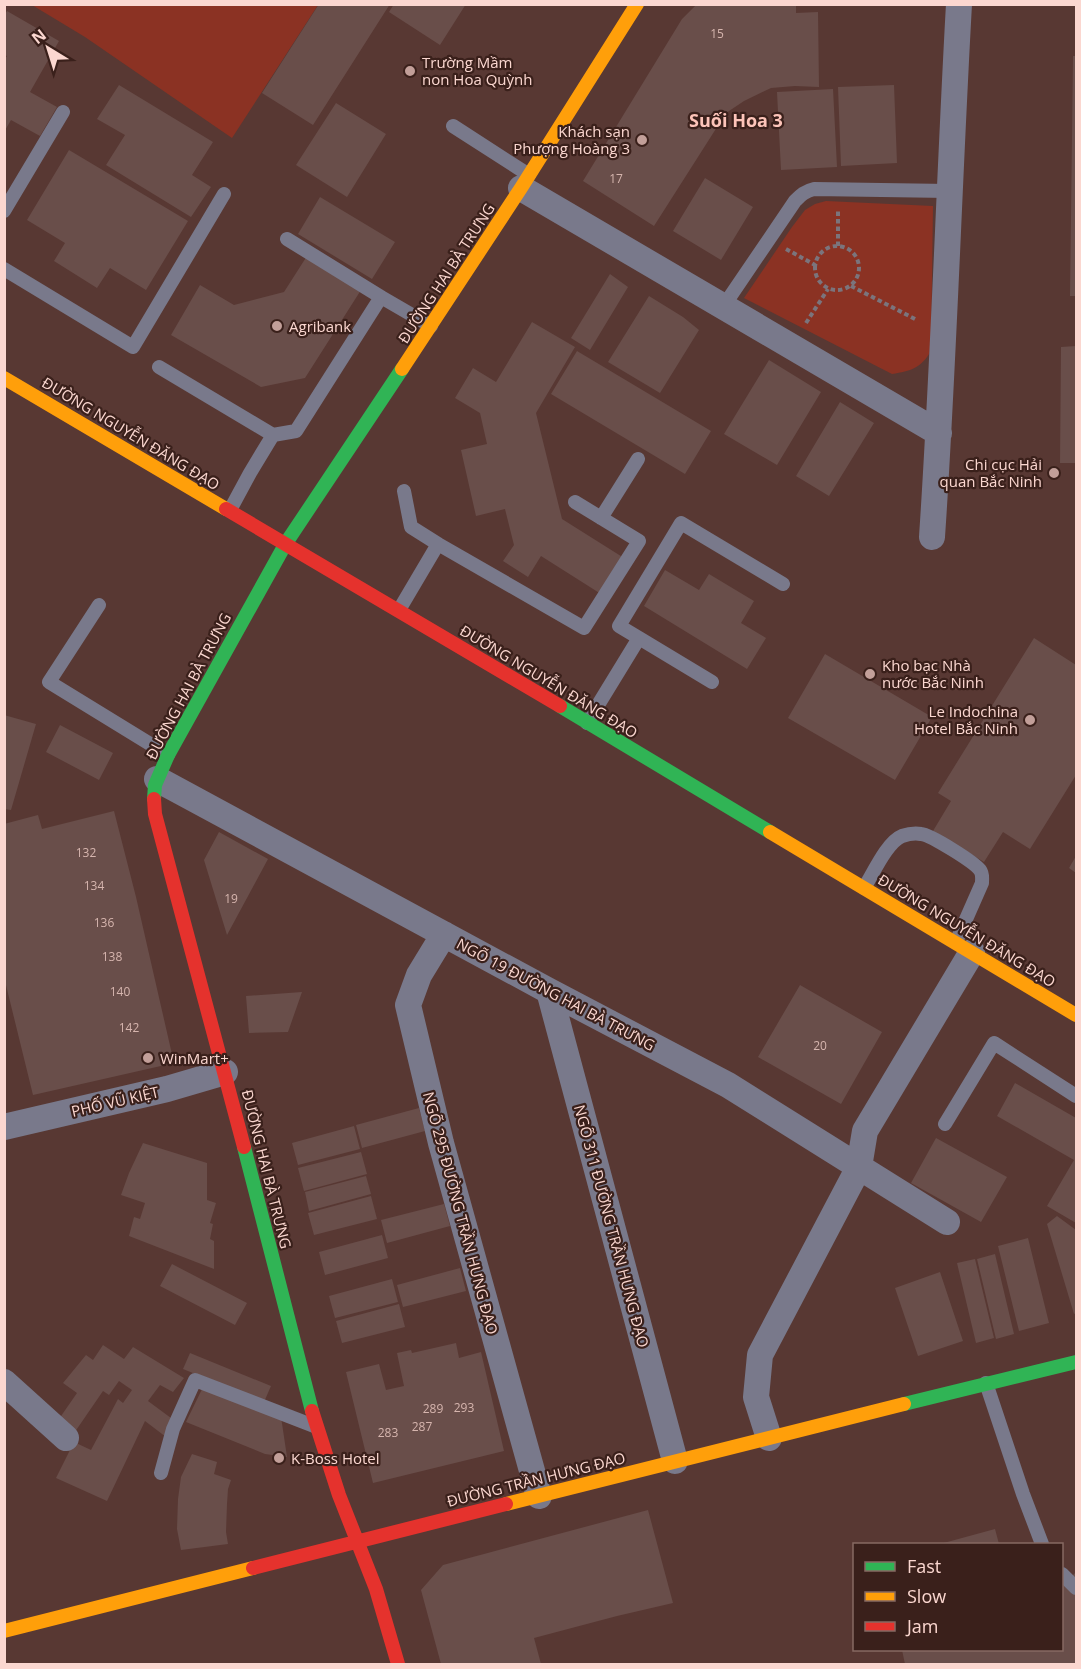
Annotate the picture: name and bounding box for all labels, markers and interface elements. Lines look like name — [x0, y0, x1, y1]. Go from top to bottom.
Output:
north arrow — [18, 18, 78, 78]
text: N — [27, 24, 51, 49]
house number: 15 — [710, 25, 724, 42]
place label: Trường Mầm non Hoa Quỳnh — [422, 52, 532, 89]
marker: Trường Mầm non Hoa Quỳnh — [403, 64, 417, 78]
district label: Suối Hoa 3 — [689, 108, 783, 132]
place label: Khách sạn Phượng Hoàng 3 — [513, 121, 630, 158]
marker: Khách sạn Phượng Hoàng 3 — [635, 133, 649, 147]
house number: 17 — [609, 170, 623, 187]
street label: ĐƯỜNG HAI BÀ TRƯNG — [393, 199, 499, 347]
place label: Agribank — [289, 316, 351, 336]
marker: Agribank — [270, 319, 284, 333]
street label: ĐƯỜNG NGUYỄN ĐĂNG ĐẠO — [38, 372, 224, 494]
place label: Chi cục Hải quan Bắc Ninh — [940, 454, 1042, 491]
marker: Chi cục Hải quan Bắc Ninh — [1047, 466, 1061, 480]
street label: ĐƯỜNG HAI BÀ TRƯNG — [141, 609, 235, 763]
street label: ĐƯỜNG NGUYỄN ĐĂNG ĐẠO — [456, 620, 642, 742]
place label: Kho bạc Nhà nước Bắc Ninh — [882, 655, 984, 692]
marker: Kho bạc Nhà nước Bắc Ninh — [863, 667, 877, 681]
place label: Le Indochina Hotel Bắc Ninh — [914, 701, 1018, 738]
marker: Le Indochina Hotel Bắc Ninh — [1023, 713, 1037, 727]
house number: 132 — [76, 844, 96, 861]
street label: ĐƯỜNG NGUYỄN ĐĂNG ĐẠO — [874, 869, 1060, 991]
house number: 134 — [84, 877, 104, 894]
house number: 19 — [224, 890, 238, 907]
house number: 136 — [94, 914, 114, 931]
street label: NGÕ 19 ĐƯỜNG HAI BÀ TRƯNG — [453, 933, 659, 1055]
house number: 138 — [102, 948, 122, 965]
house number: 140 — [110, 983, 130, 1000]
house number: 142 — [119, 1019, 139, 1036]
house number: 20 — [813, 1037, 827, 1054]
place label: WinMart+ — [160, 1048, 229, 1068]
marker: WinMart+ — [141, 1051, 155, 1065]
street label: PHỐ VŨ KIỆT — [69, 1081, 162, 1121]
street label: ĐƯỜNG HAI BÀ TRƯNG — [238, 1087, 296, 1251]
street label: NGÕ 295 ĐƯỜNG TRẦN HƯNG ĐẠO — [419, 1089, 503, 1337]
street label: NGÕ 311 ĐƯỜNG TRẦN HƯNG ĐẠO — [570, 1102, 654, 1350]
house number: 293 — [454, 1399, 474, 1416]
house number: 289 — [423, 1400, 443, 1417]
house number: 287 — [412, 1418, 432, 1435]
house number: 283 — [378, 1424, 398, 1441]
street label: ĐƯỜNG TRẦN HƯNG ĐẠO — [445, 1447, 627, 1511]
place label: K-Boss Hotel — [291, 1448, 380, 1468]
marker: K-Boss Hotel — [272, 1451, 286, 1465]
legend — [853, 1543, 1063, 1651]
text: Fast — [907, 1554, 941, 1578]
text: Slow — [907, 1584, 946, 1608]
text: Jam — [905, 1614, 939, 1638]

